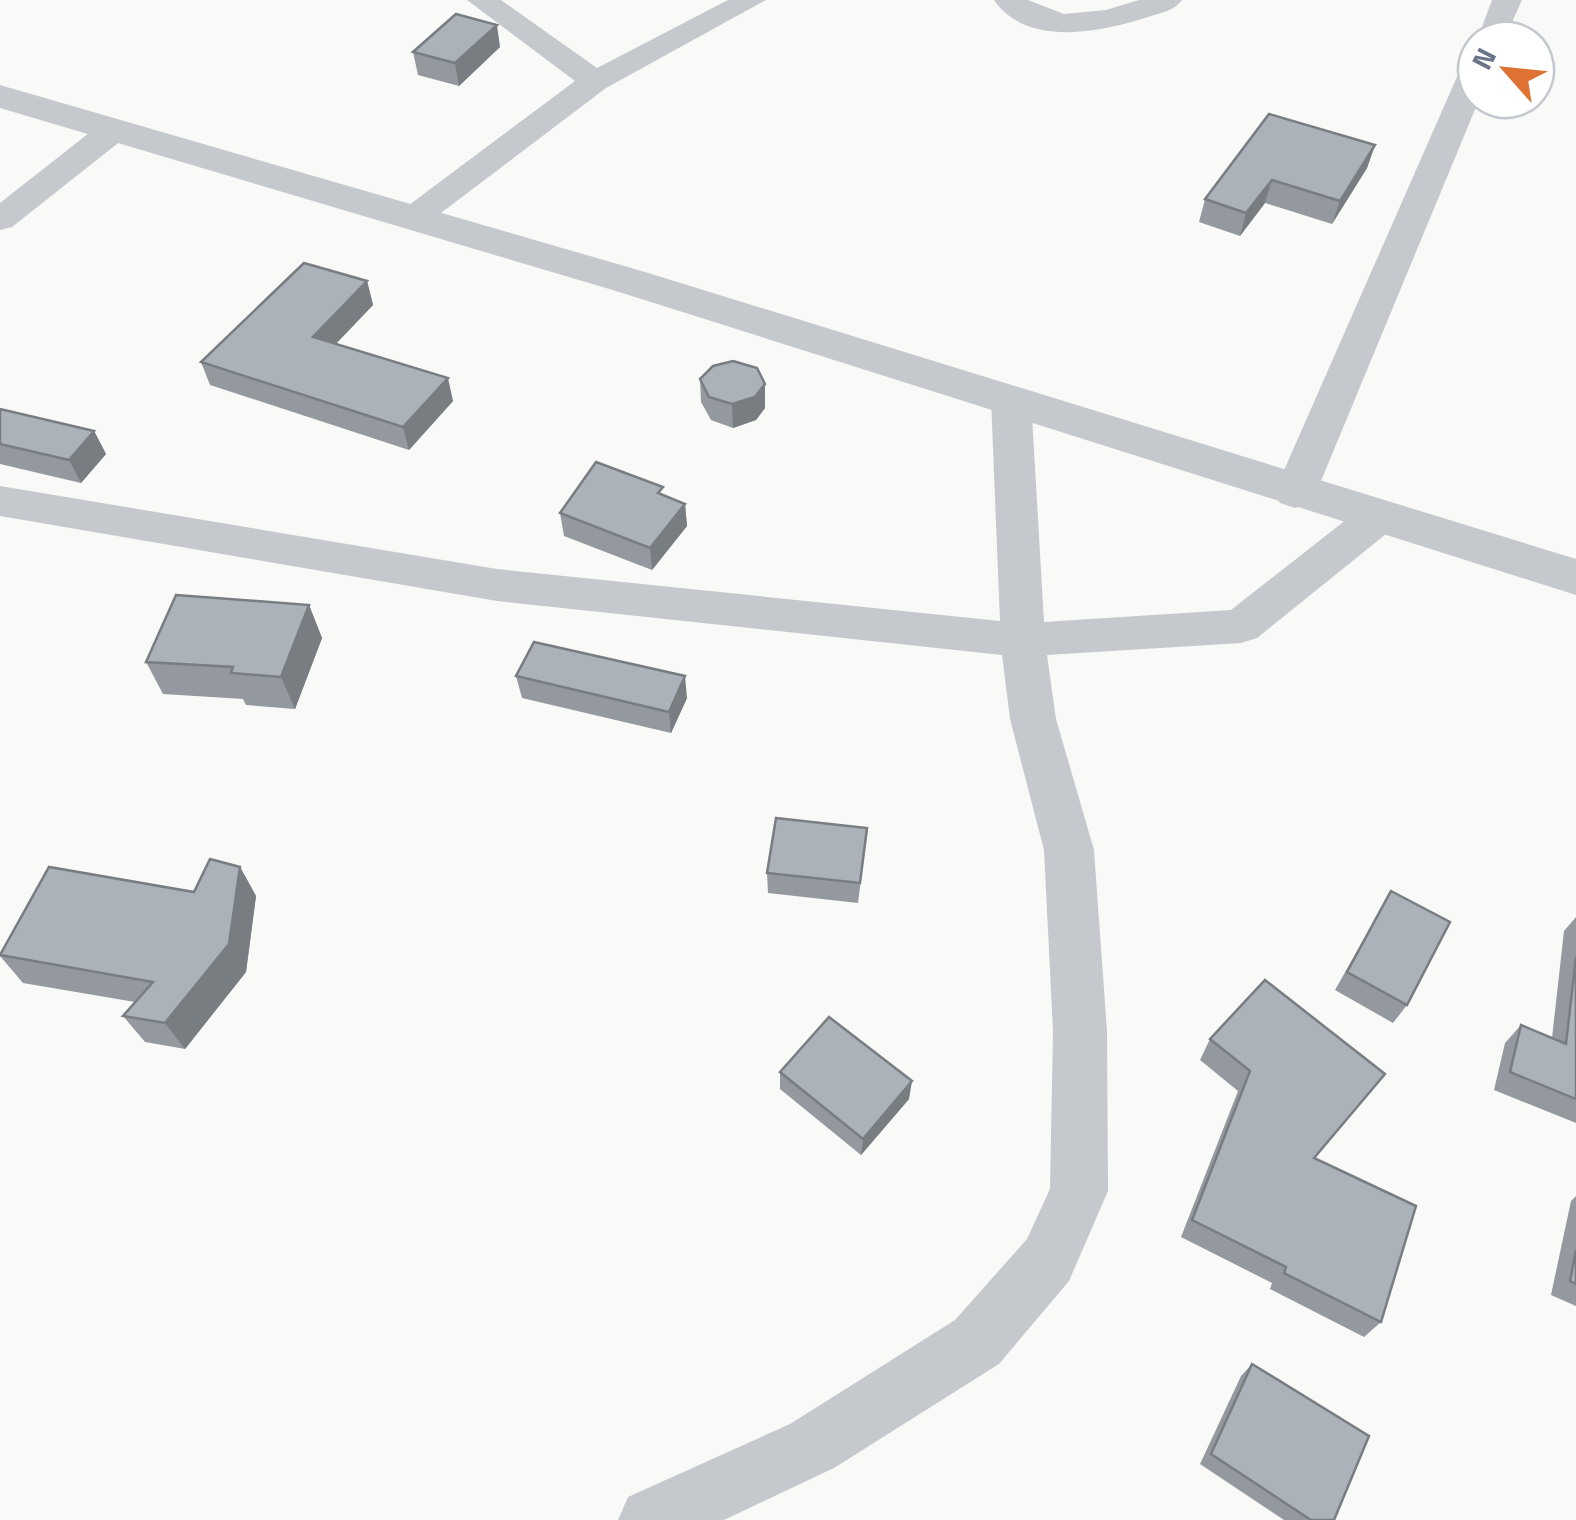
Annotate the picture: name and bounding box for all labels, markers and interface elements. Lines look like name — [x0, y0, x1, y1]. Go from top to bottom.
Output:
north arrow — [1456, 20, 1556, 120]
text: N — [1460, 40, 1507, 77]

